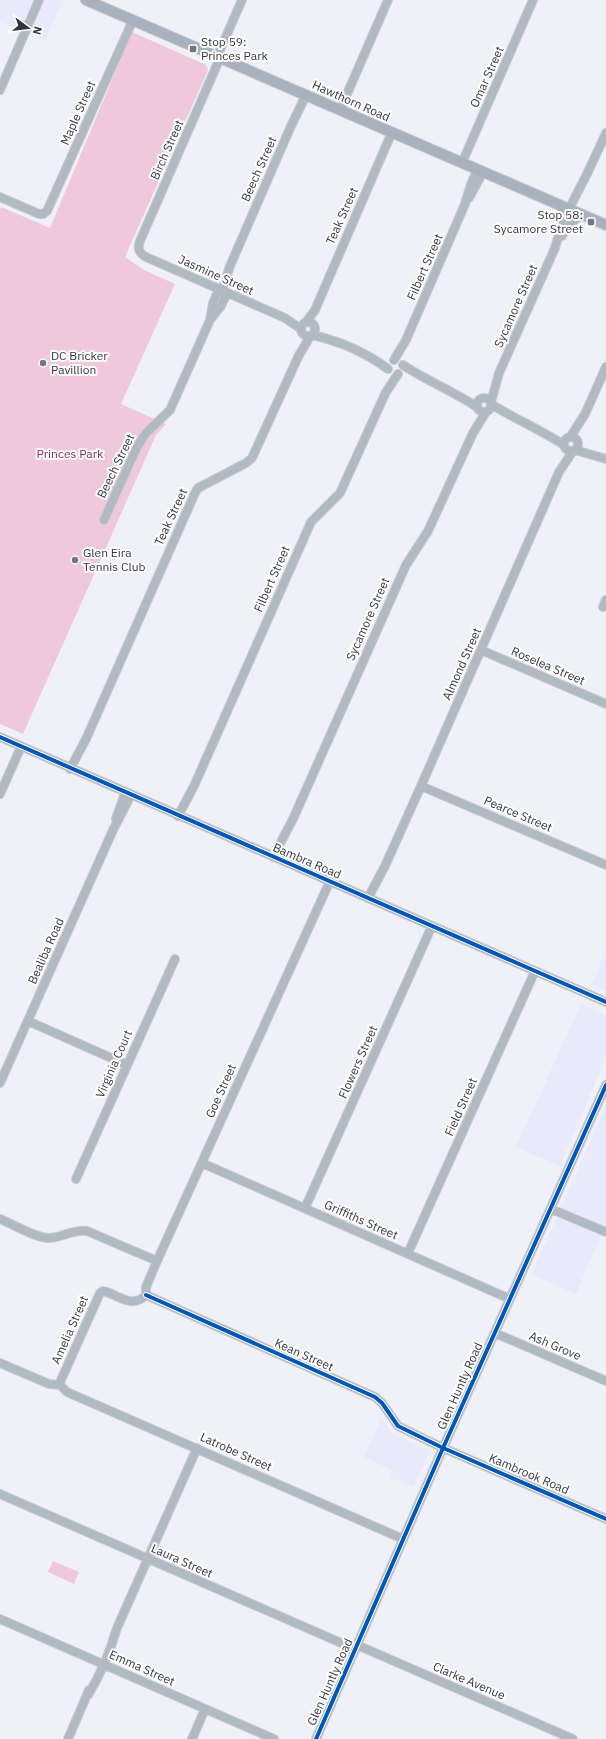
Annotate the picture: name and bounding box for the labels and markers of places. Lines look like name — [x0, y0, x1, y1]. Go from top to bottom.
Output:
place label: Stop 59: Princes Park — [201, 34, 269, 63]
marker: Stop 59: Princes Park — [188, 44, 198, 54]
place label: Stop 58: Sycamore Street — [494, 207, 583, 236]
marker: Stop 58: Sycamore Street — [586, 217, 596, 227]
place label: DC Bricker Pavillion — [51, 348, 108, 377]
marker: DC Bricker Pavillion — [38, 358, 48, 368]
place label: Glen Eira Tennis Club — [83, 545, 146, 574]
marker: Glen Eira Tennis Club — [70, 555, 80, 565]

